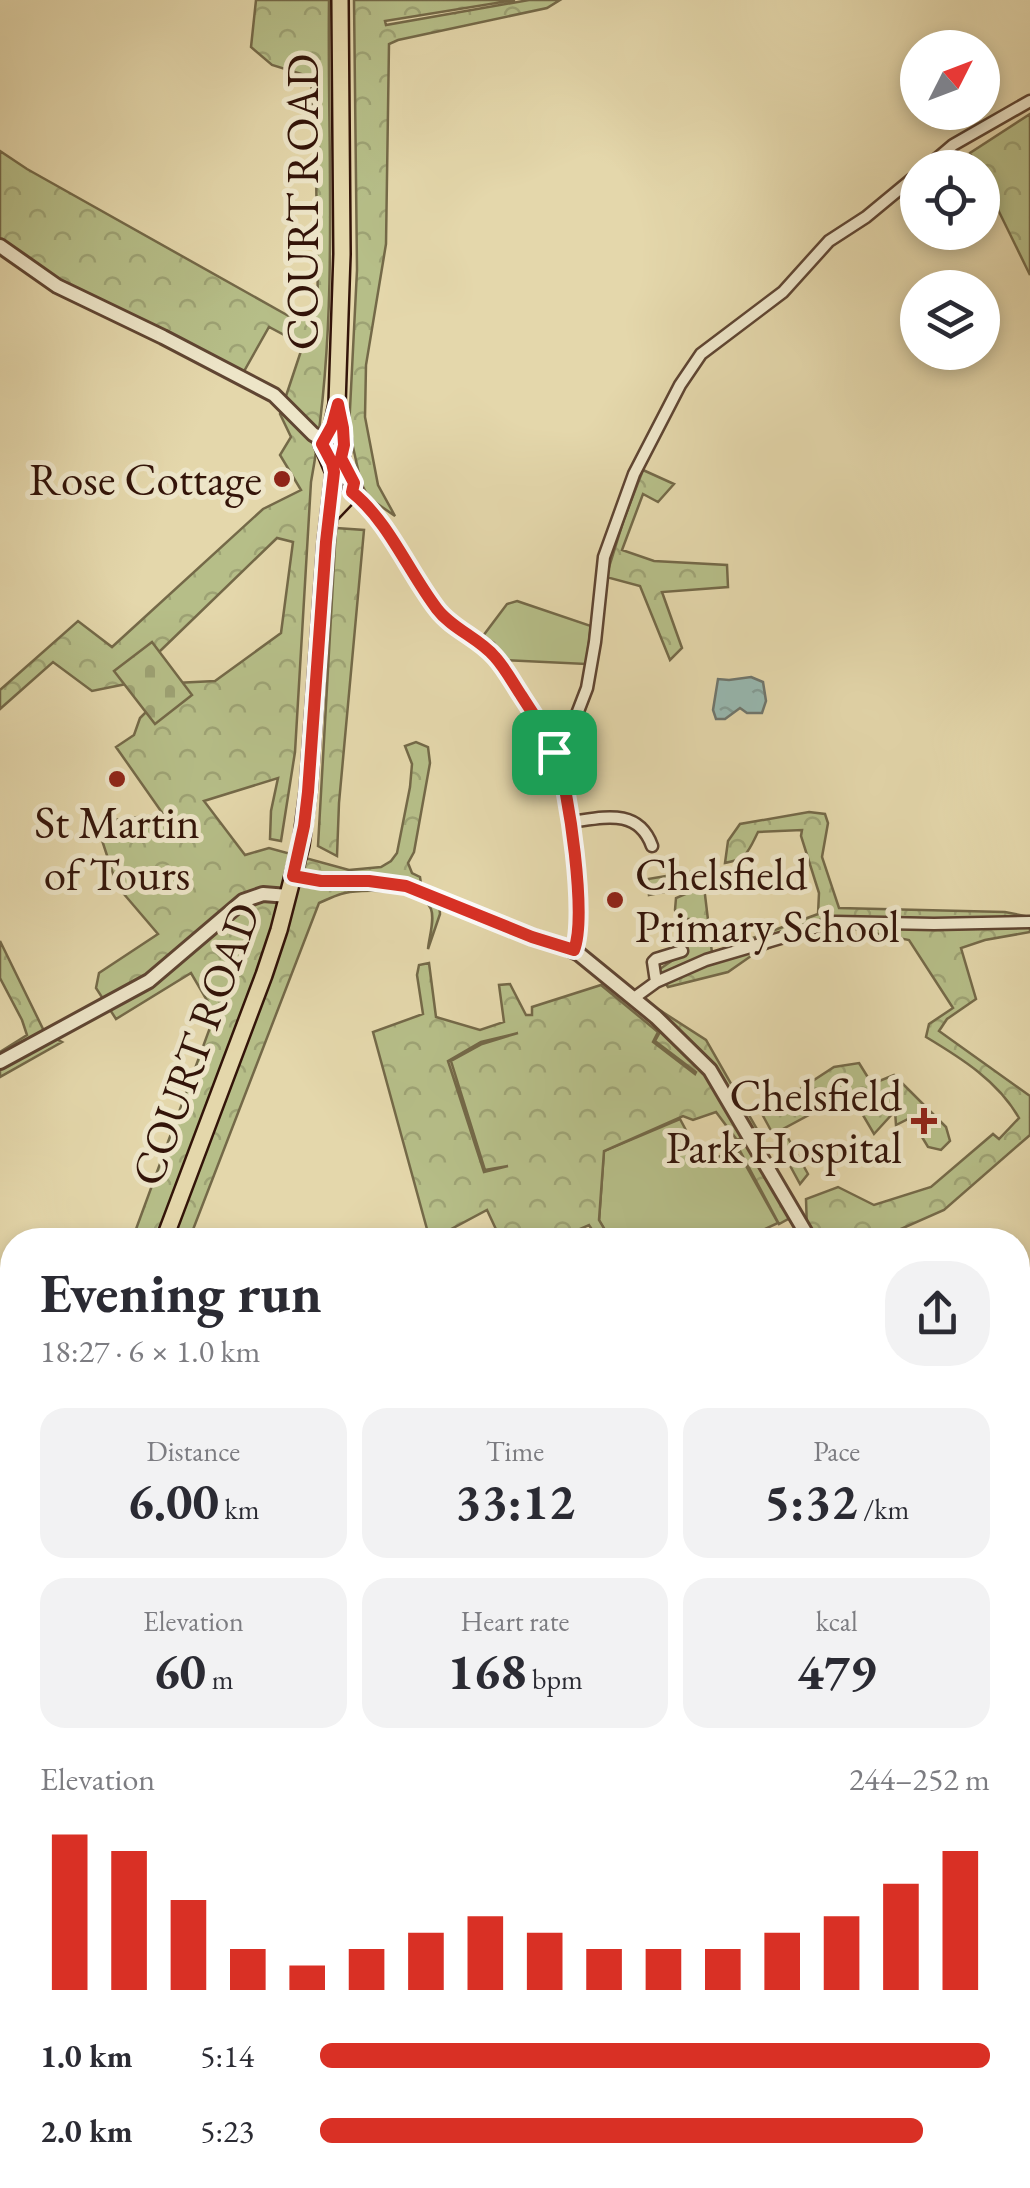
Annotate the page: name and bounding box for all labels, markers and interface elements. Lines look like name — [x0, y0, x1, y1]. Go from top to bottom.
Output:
north arrow — [900, 30, 1000, 130]
map controls — [900, 30, 1000, 370]
street label: COURT ROAD — [273, 54, 331, 350]
button: locate — [900, 150, 1000, 250]
button: layers — [900, 270, 1000, 370]
place label: Rose Cottage — [29, 450, 262, 508]
marker: Rose Cottage — [271, 468, 293, 490]
pin — [512, 710, 597, 795]
icon: arrive — [527, 725, 582, 780]
marker: St Martin of Tours — [106, 768, 128, 790]
place label: St Martin of Tours — [34, 793, 200, 903]
place label: Chelsfield Primary School — [635, 845, 900, 955]
marker: Chelsfield Primary School — [604, 889, 626, 911]
street label: COURT ROAD — [117, 895, 273, 1193]
place label: Chelsfield Park Hospital — [666, 1066, 902, 1176]
marker: Chelsfield Park Hospital — [911, 1108, 937, 1134]
text: Evening run — [40, 1257, 322, 1328]
button: share — [885, 1261, 990, 1366]
text: 18:27 · 6 × 1.0 km — [40, 1330, 260, 1372]
text: Distance — [147, 1433, 240, 1469]
text: Time — [486, 1433, 544, 1469]
text: Pace — [813, 1433, 860, 1469]
text: 6.00 — [127, 1469, 219, 1534]
text: 33:12 — [455, 1469, 575, 1534]
text: 5:32 — [764, 1469, 858, 1534]
text: km — [219, 1491, 259, 1527]
text: /km — [858, 1491, 909, 1527]
text: Elevation — [143, 1603, 244, 1639]
text: Heart rate — [461, 1603, 569, 1639]
text: kcal — [816, 1603, 858, 1639]
text: 60 — [153, 1639, 206, 1704]
text: 168 — [447, 1639, 527, 1704]
text: 479 — [797, 1639, 876, 1704]
text: m — [206, 1661, 233, 1697]
text: bpm — [527, 1661, 583, 1697]
text: Elevation — [40, 1758, 155, 1800]
text: 244–252 m — [849, 1758, 990, 1800]
text: 1.0 km — [40, 2035, 133, 2077]
text: 5:14 — [200, 2035, 254, 2077]
text: 2.0 km — [40, 2110, 133, 2152]
text: 5:23 — [200, 2110, 254, 2152]

